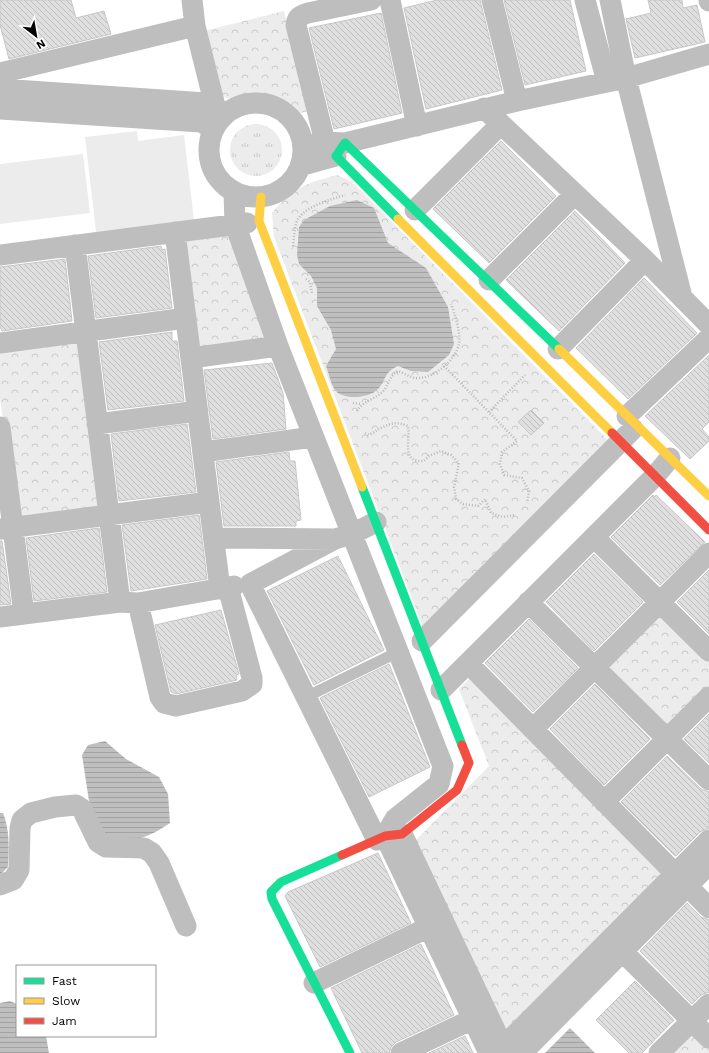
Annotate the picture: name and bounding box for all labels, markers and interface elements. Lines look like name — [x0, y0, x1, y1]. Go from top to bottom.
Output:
north arrow — [16, 16, 56, 56]
text: N — [34, 36, 48, 52]
legend — [16, 965, 156, 1037]
text: Fast — [52, 974, 77, 988]
text: Slow — [52, 994, 80, 1008]
text: Jam — [52, 1014, 77, 1028]

